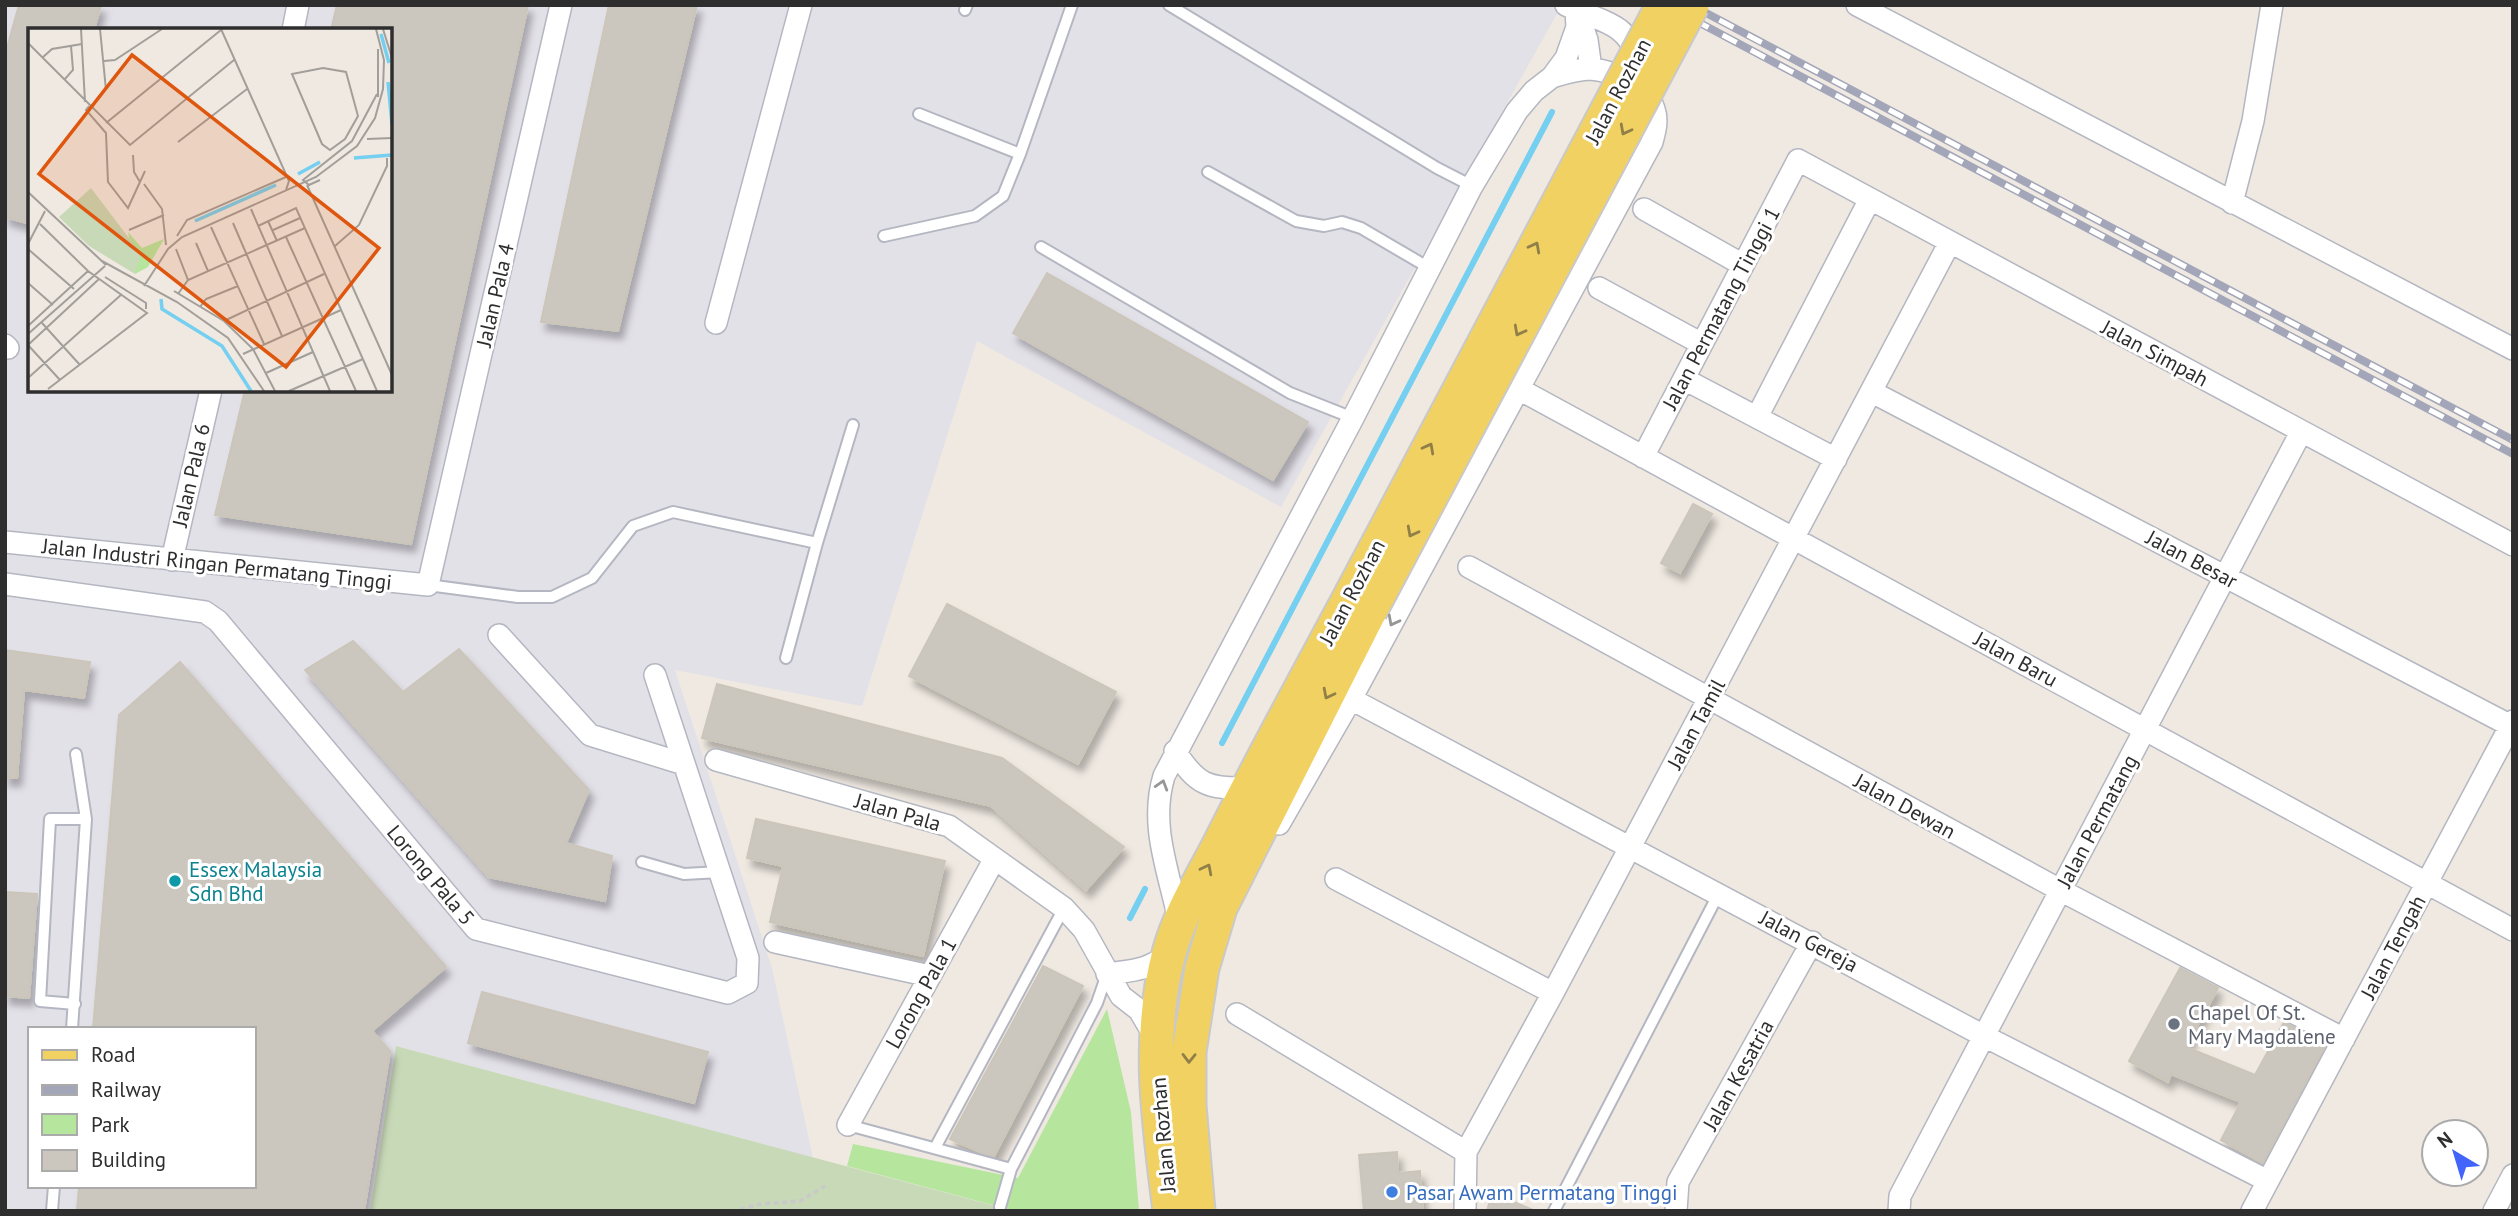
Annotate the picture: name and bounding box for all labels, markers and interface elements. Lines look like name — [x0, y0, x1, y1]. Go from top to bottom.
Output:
inset map — [28, 28, 392, 392]
street label: Jalan Rozhan — [1579, 34, 1657, 149]
one-way arrow — [1620, 123, 1633, 136]
street label: Jalan Permatang Tinggi 1 — [1656, 202, 1786, 415]
street label: Jalan Pala 4 — [470, 241, 520, 350]
one-way arrow — [1527, 242, 1541, 254]
street label: Jalan Simpah — [2096, 313, 2213, 392]
one-way arrow — [1513, 324, 1527, 337]
street label: Jalan Pala 6 — [166, 421, 216, 530]
one-way arrow — [1420, 443, 1434, 455]
street label: Jalan Besar — [2141, 523, 2242, 594]
one-way arrow — [1407, 525, 1420, 538]
street label: Jalan Industri Ringan Permatang Tinggi — [40, 532, 393, 596]
street label: Jalan Rozhan — [1313, 535, 1391, 650]
one-way arrow — [1388, 614, 1401, 627]
street label: Jalan Baru — [1969, 625, 2062, 693]
street label: Jalan Tamil — [1661, 674, 1731, 775]
one-way arrow — [1323, 687, 1337, 699]
street label: Jalan Permatang — [2050, 750, 2143, 893]
street label: Jalan Dewan — [1849, 767, 1960, 845]
one-way arrow — [1153, 779, 1168, 791]
street label: Jalan Pala — [851, 787, 944, 837]
street label: Lorong Pala 5 — [381, 819, 481, 931]
place label: Essex Malaysia Sdn Bhd — [189, 856, 322, 907]
one-way arrow — [1198, 864, 1212, 876]
marker: Essex Malaysia Sdn Bhd — [167, 873, 183, 889]
street label: Jalan Tengah — [2354, 890, 2432, 1004]
street label: Jalan Gereja — [1754, 903, 1863, 978]
street label: Lorong Pala 1 — [879, 933, 963, 1053]
place label: Chapel Of St. Mary Magdalene — [2188, 999, 2336, 1050]
street label: Jalan Kesatria — [1696, 1015, 1779, 1136]
marker: Chapel Of St. Mary Magdalene — [2166, 1016, 2182, 1032]
legend — [28, 1027, 256, 1188]
text: Road — [91, 1041, 135, 1068]
one-way arrow — [1181, 1053, 1197, 1064]
text: Railway — [91, 1076, 161, 1103]
street label: Jalan Rozhan — [1145, 1076, 1182, 1195]
text: Park — [91, 1111, 130, 1138]
north arrow — [2420, 1118, 2490, 1188]
text: N — [2432, 1126, 2457, 1153]
text: Building — [91, 1146, 166, 1173]
place label: Pasar Awam Permatang Tinggi — [1406, 1179, 1678, 1206]
marker: Pasar Awam Permatang Tinggi — [1384, 1184, 1400, 1200]

